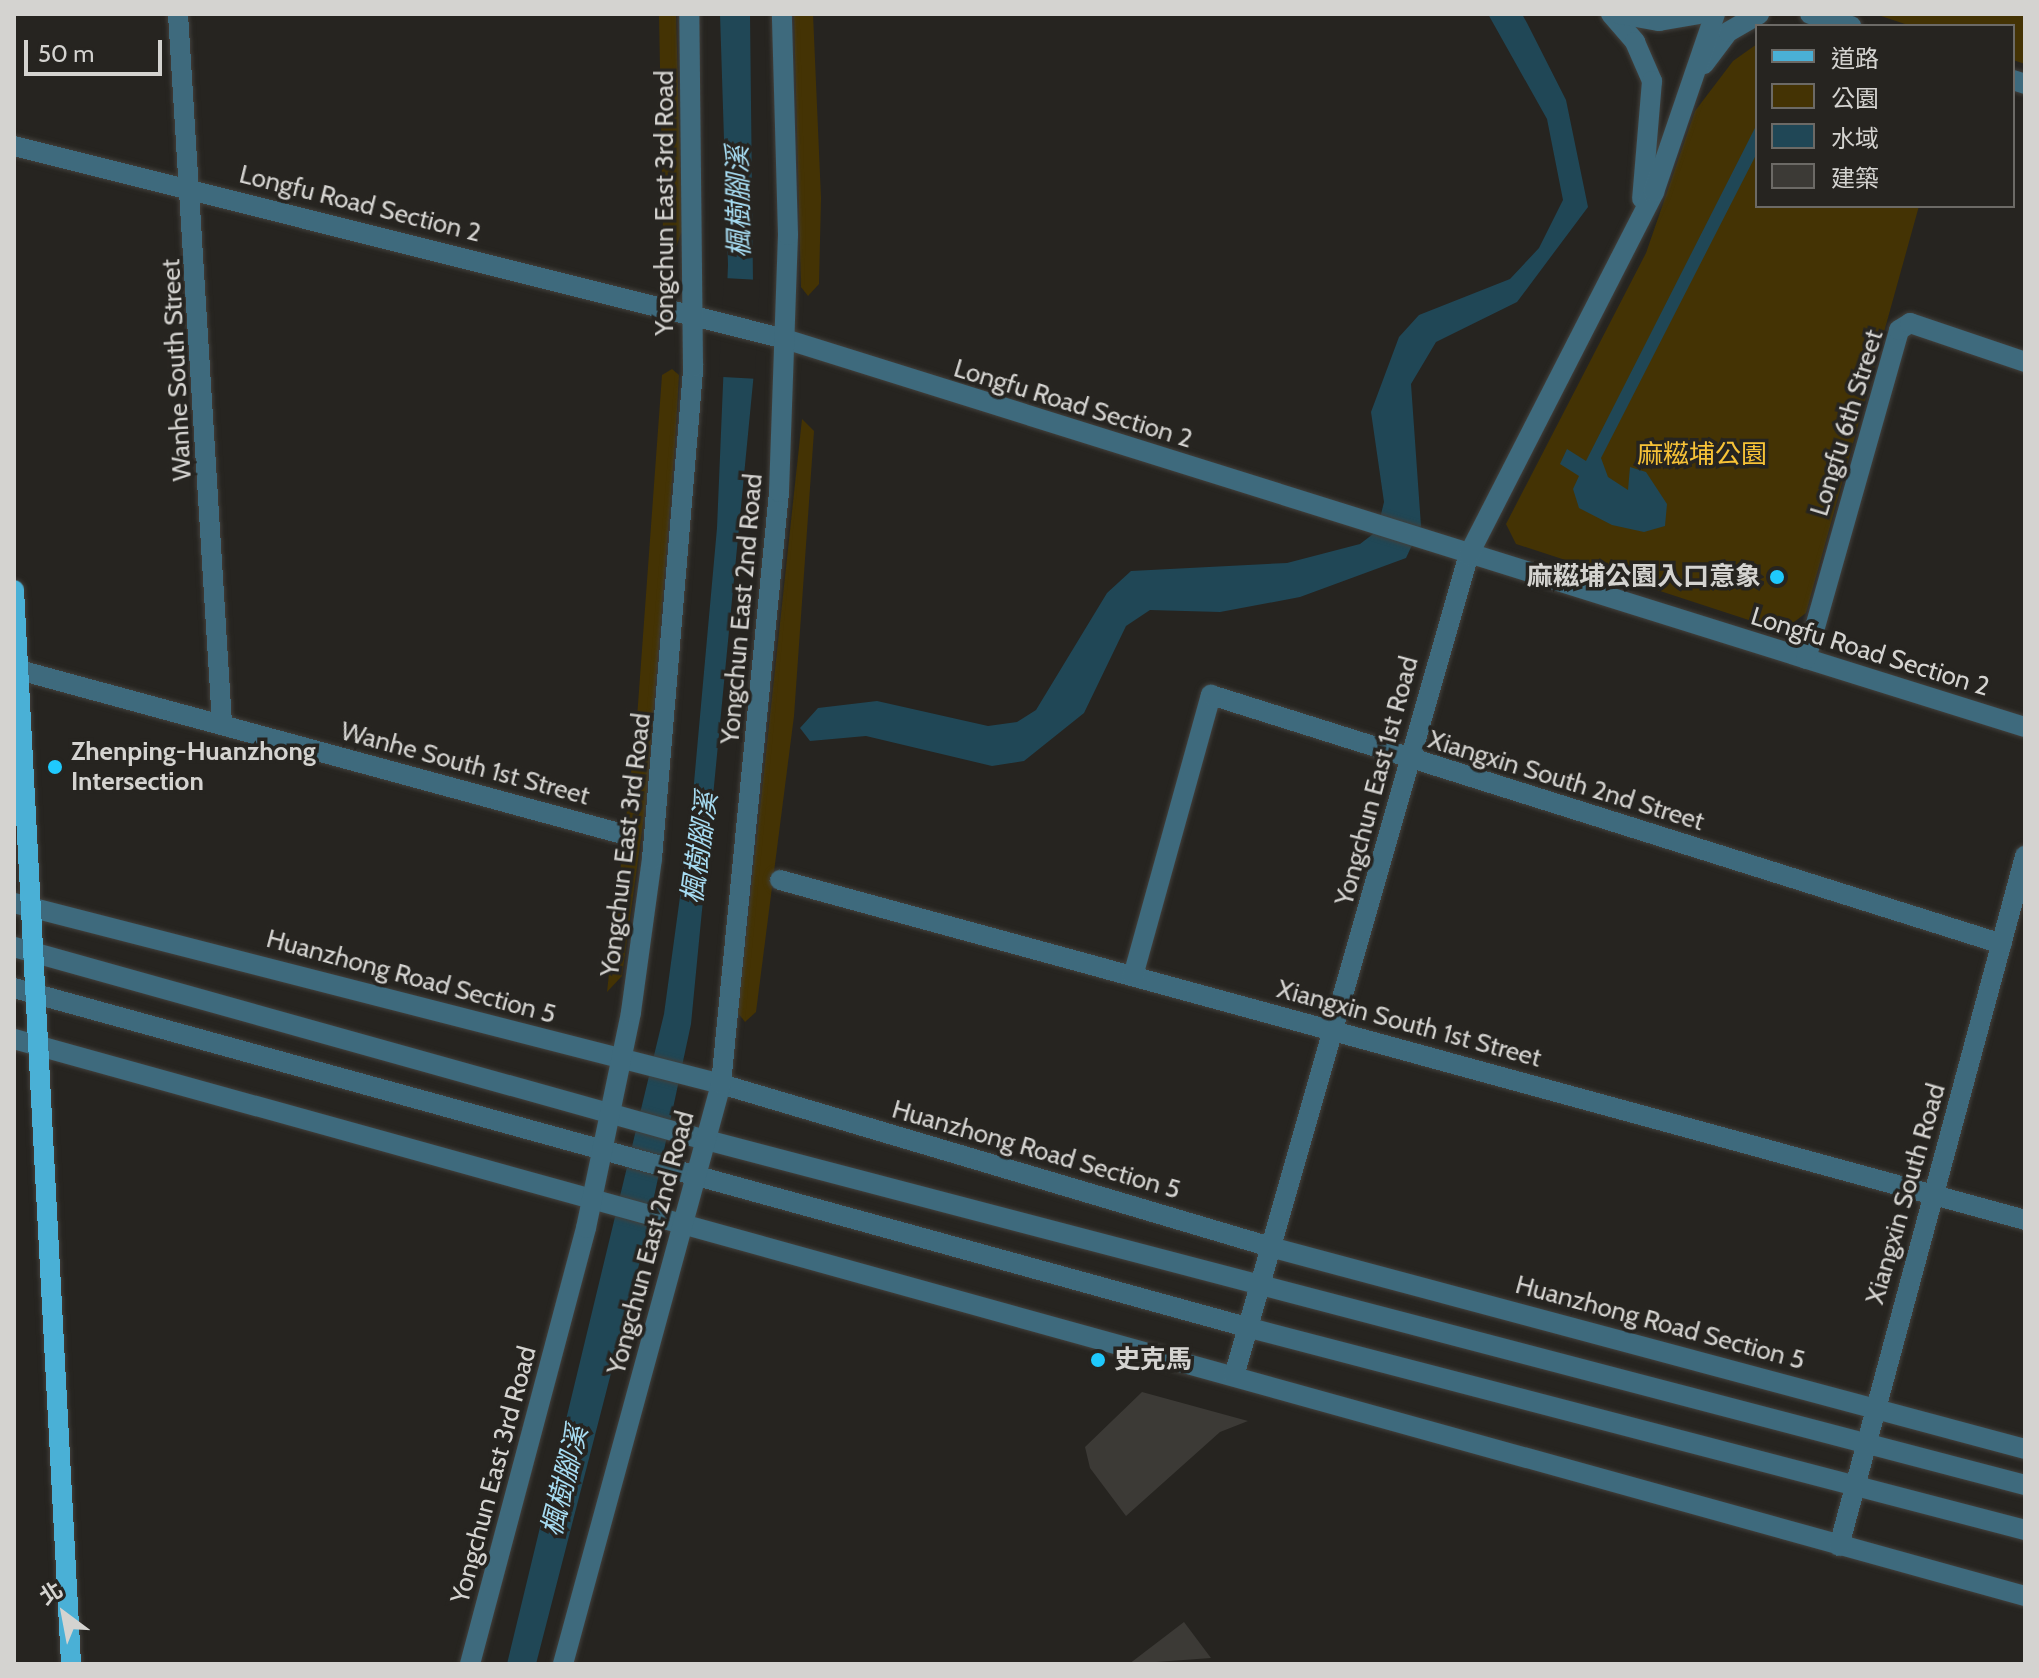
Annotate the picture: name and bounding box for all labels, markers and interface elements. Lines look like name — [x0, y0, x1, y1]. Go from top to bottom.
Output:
scale bar — [28, 24, 166, 74]
legend — [1755, 24, 2015, 208]
text: 50 m — [38, 39, 94, 68]
text: 道路 — [1831, 44, 1879, 73]
street label: Yongchun East 3rd Road — [649, 70, 681, 336]
text: 公園 — [1831, 84, 1879, 113]
text: 水域 — [1831, 124, 1879, 153]
water label: 楓樹腳溪 — [720, 146, 756, 258]
street label: Longfu Road Section 2 — [236, 159, 484, 249]
text: 建築 — [1831, 164, 1879, 193]
street label: Wanhe South Street — [156, 258, 198, 482]
street label: Longfu 6th Street — [1804, 326, 1890, 520]
street label: Longfu Road Section 2 — [950, 353, 1196, 455]
park label: 麻糍埔公園 — [1637, 439, 1767, 471]
street label: Yongchun East 2nd Road — [715, 473, 769, 745]
place label: 麻糍埔公園入口意象 — [1527, 561, 1761, 593]
marker: 麻糍埔公園入口意象 — [1768, 568, 1786, 586]
street label: Longfu Road Section 2 — [1747, 601, 1993, 703]
street label: Yongchun East 1st Road — [1329, 653, 1425, 909]
street label: Yongchun East 3rd Road — [594, 712, 658, 978]
street label: Wanhe South 1st Street — [337, 716, 593, 812]
street label: Xiangxin South 2nd Street — [1424, 724, 1708, 838]
place label: Zhenping-Huanzhong Intersection — [71, 736, 316, 798]
marker: Zhenping-Huanzhong Intersection — [46, 758, 64, 776]
water label: 楓樹腳溪 — [675, 790, 723, 906]
street label: Huanzhong Road Section 5 — [263, 923, 559, 1031]
street label: Xiangxin South 1st Street — [1274, 974, 1544, 1074]
street label: Xiangxin South Road — [1860, 1080, 1952, 1308]
street label: Huanzhong Road Section 5 — [888, 1094, 1184, 1206]
street label: Yongchun East 2nd Road — [601, 1108, 701, 1378]
street label: Huanzhong Road Section 5 — [1512, 1269, 1808, 1377]
street label: Yongchun East 3rd Road — [445, 1343, 543, 1607]
place label: 史克馬 — [1114, 1344, 1192, 1376]
marker: 史克馬 — [1089, 1351, 1107, 1369]
water label: 楓樹腳溪 — [534, 1423, 594, 1539]
north arrow — [24, 1574, 104, 1654]
text: 北 — [35, 1576, 67, 1611]

